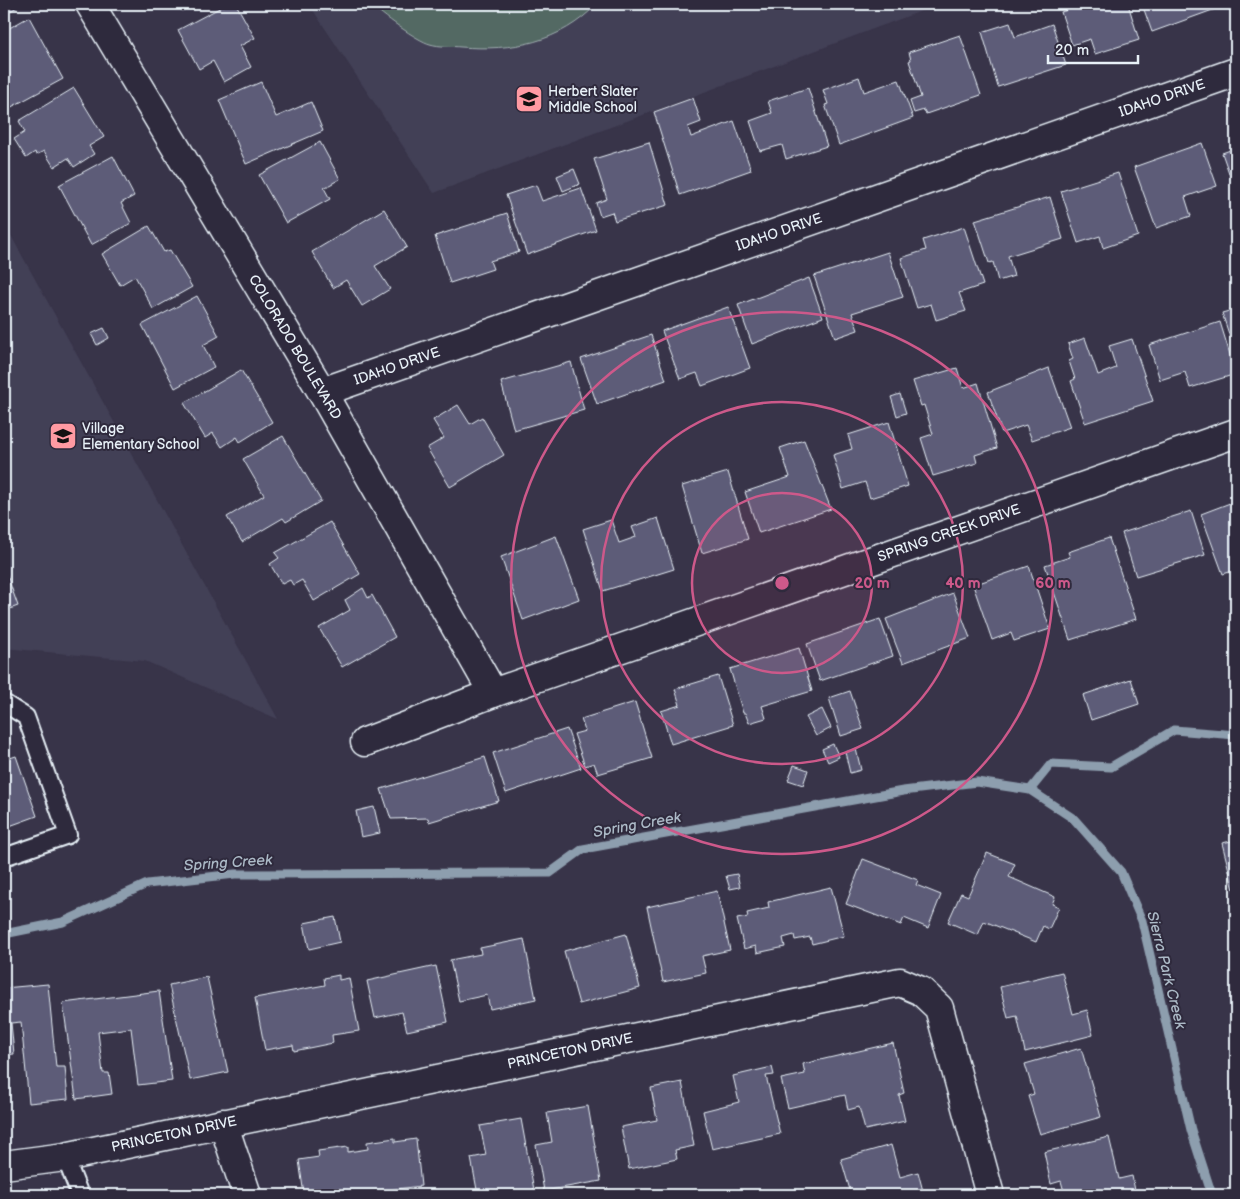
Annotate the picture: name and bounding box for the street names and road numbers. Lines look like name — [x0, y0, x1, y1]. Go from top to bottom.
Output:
street label: IDAHO DRIVE — [1117, 75, 1207, 121]
street label: IDAHO DRIVE — [734, 209, 824, 255]
street label: COLORADO BOULEVARD — [245, 271, 345, 423]
street label: IDAHO DRIVE — [352, 343, 442, 389]
street label: SPRING CREEK DRIVE — [875, 501, 1023, 565]
street label: PRINCETON DRIVE — [506, 1029, 634, 1073]
street label: PRINCETON DRIVE — [110, 1112, 238, 1156]

